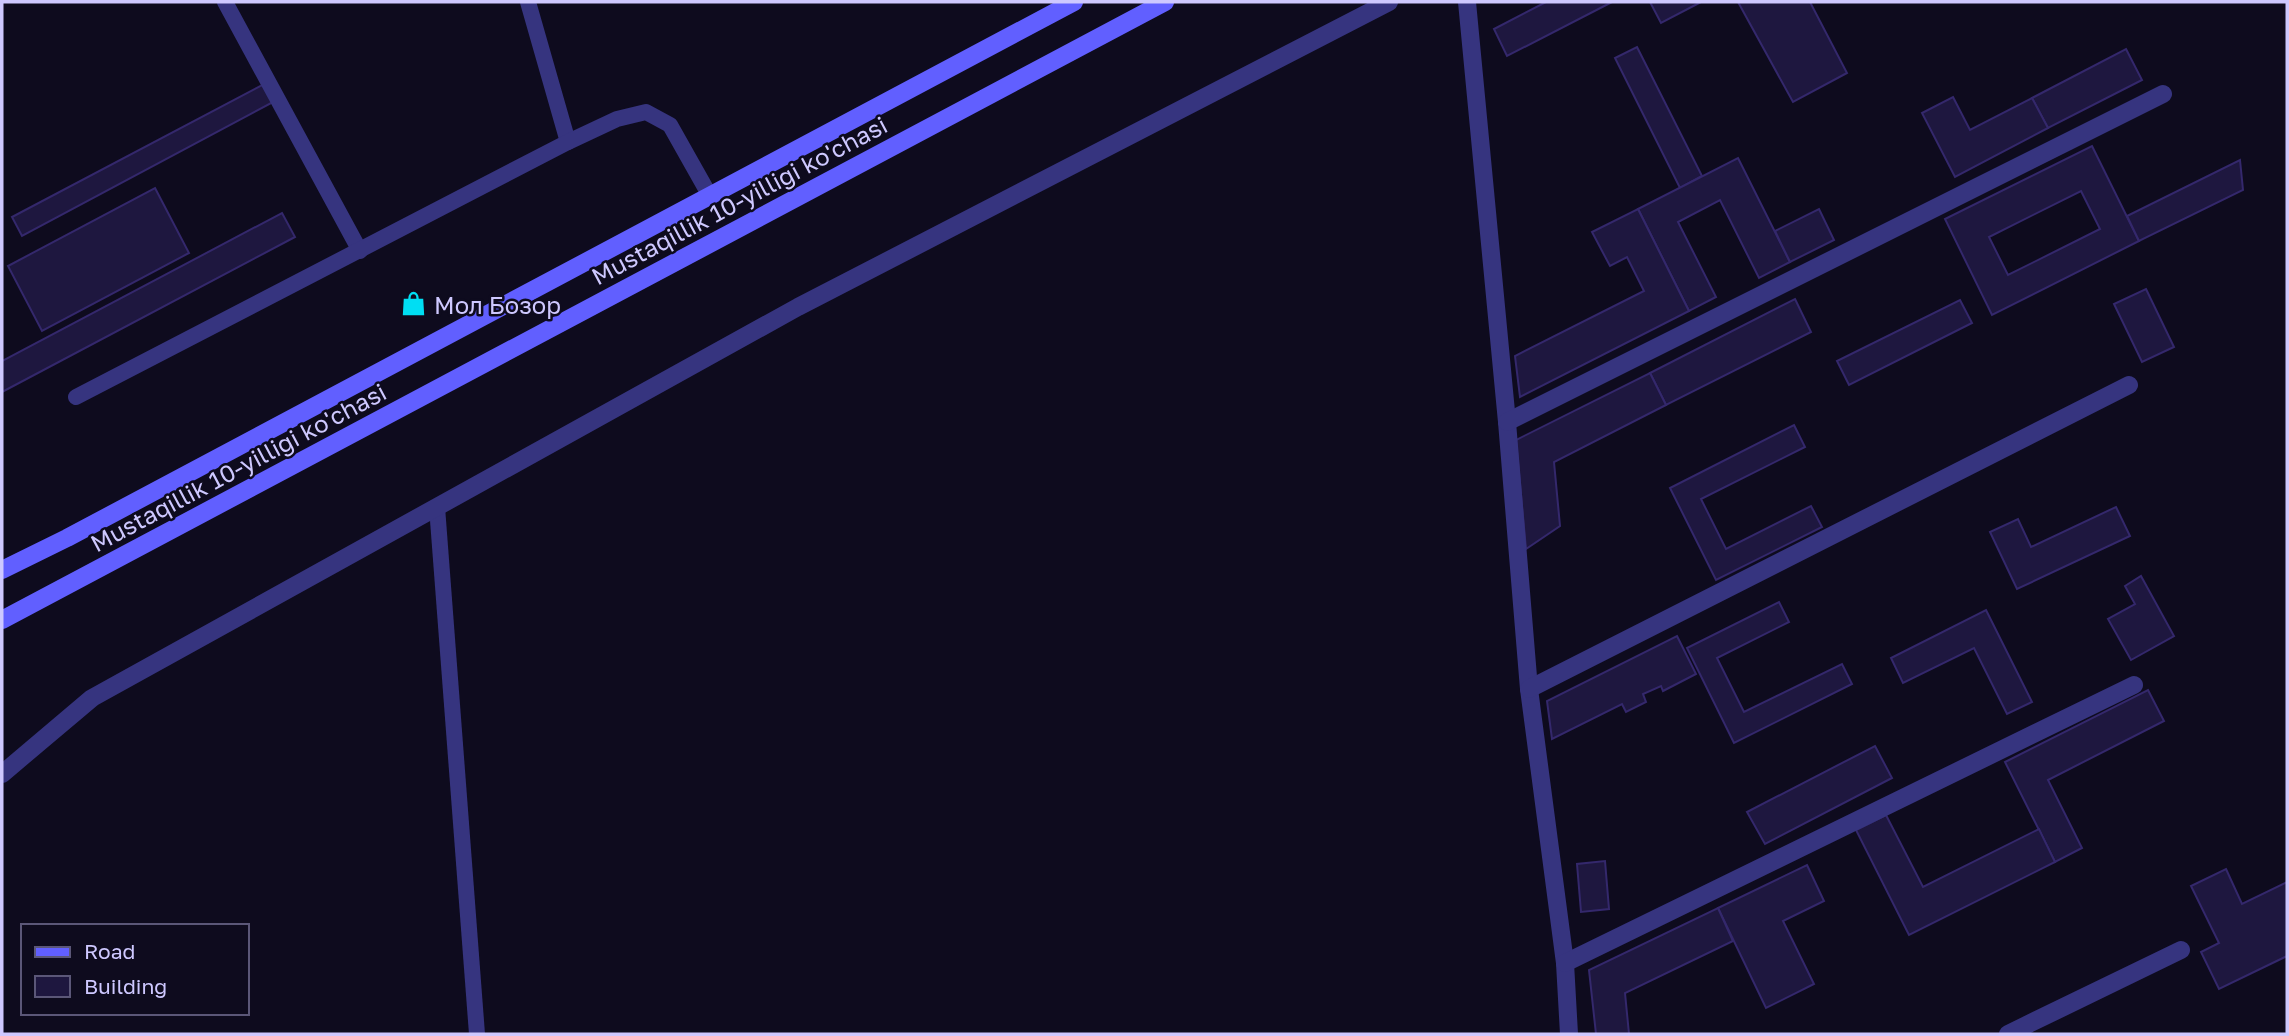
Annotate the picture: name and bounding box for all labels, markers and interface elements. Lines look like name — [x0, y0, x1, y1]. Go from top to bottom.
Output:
street label: Mustaqillik 10-yilligi ko'chasi — [586, 110, 892, 290]
shop icon: Мол Бозор — [400, 290, 428, 318]
place label: Мол Бозор — [434, 290, 561, 319]
street label: Mustaqillik 10-yilligi ko'chasi — [85, 377, 391, 557]
legend — [21, 924, 248, 1015]
text: Road — [84, 938, 135, 964]
text: Building — [84, 973, 167, 999]

